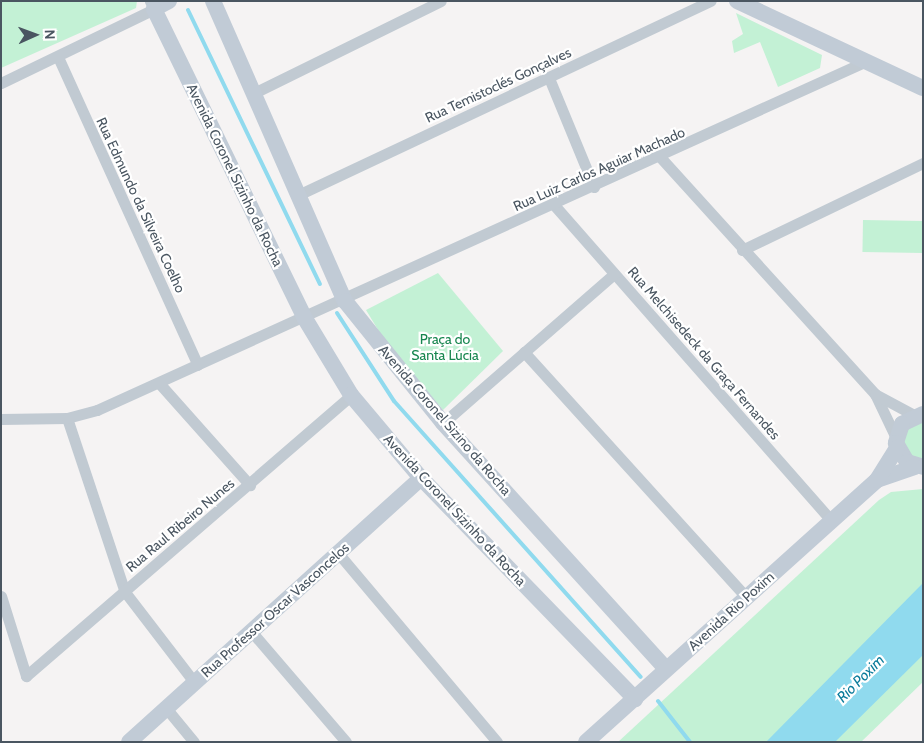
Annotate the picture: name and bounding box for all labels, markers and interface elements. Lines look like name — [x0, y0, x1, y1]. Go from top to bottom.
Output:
north arrow — [10, 10, 60, 60]
text: N — [41, 29, 59, 40]
street label: Rua Temistoclés Gonçalves — [422, 44, 574, 126]
street label: Avenida Coronel Sizinho da Rocha — [183, 81, 287, 269]
street label: Rua Edmundo da Silveira Coelho — [93, 115, 189, 295]
street label: Rua Luiz Carlos Aguiar Machado — [510, 123, 688, 215]
street label: Rua Melchisedeck da Graça Fernandes — [624, 263, 784, 443]
park label: Praça do Santa Lúcia — [411, 331, 479, 364]
street label: Avenida Coronel Sizino da Rocha — [375, 341, 515, 499]
street label: Avenida Coronel Sizinho da Rocha — [380, 431, 530, 589]
street label: Rua Raul Ribeiro Nunes — [122, 475, 238, 575]
street label: Rua Professor Oscar Vasconcelos — [198, 539, 352, 681]
street label: Avenida Rio Poxim — [685, 568, 777, 654]
water label: Rio Poxim — [834, 652, 888, 706]

